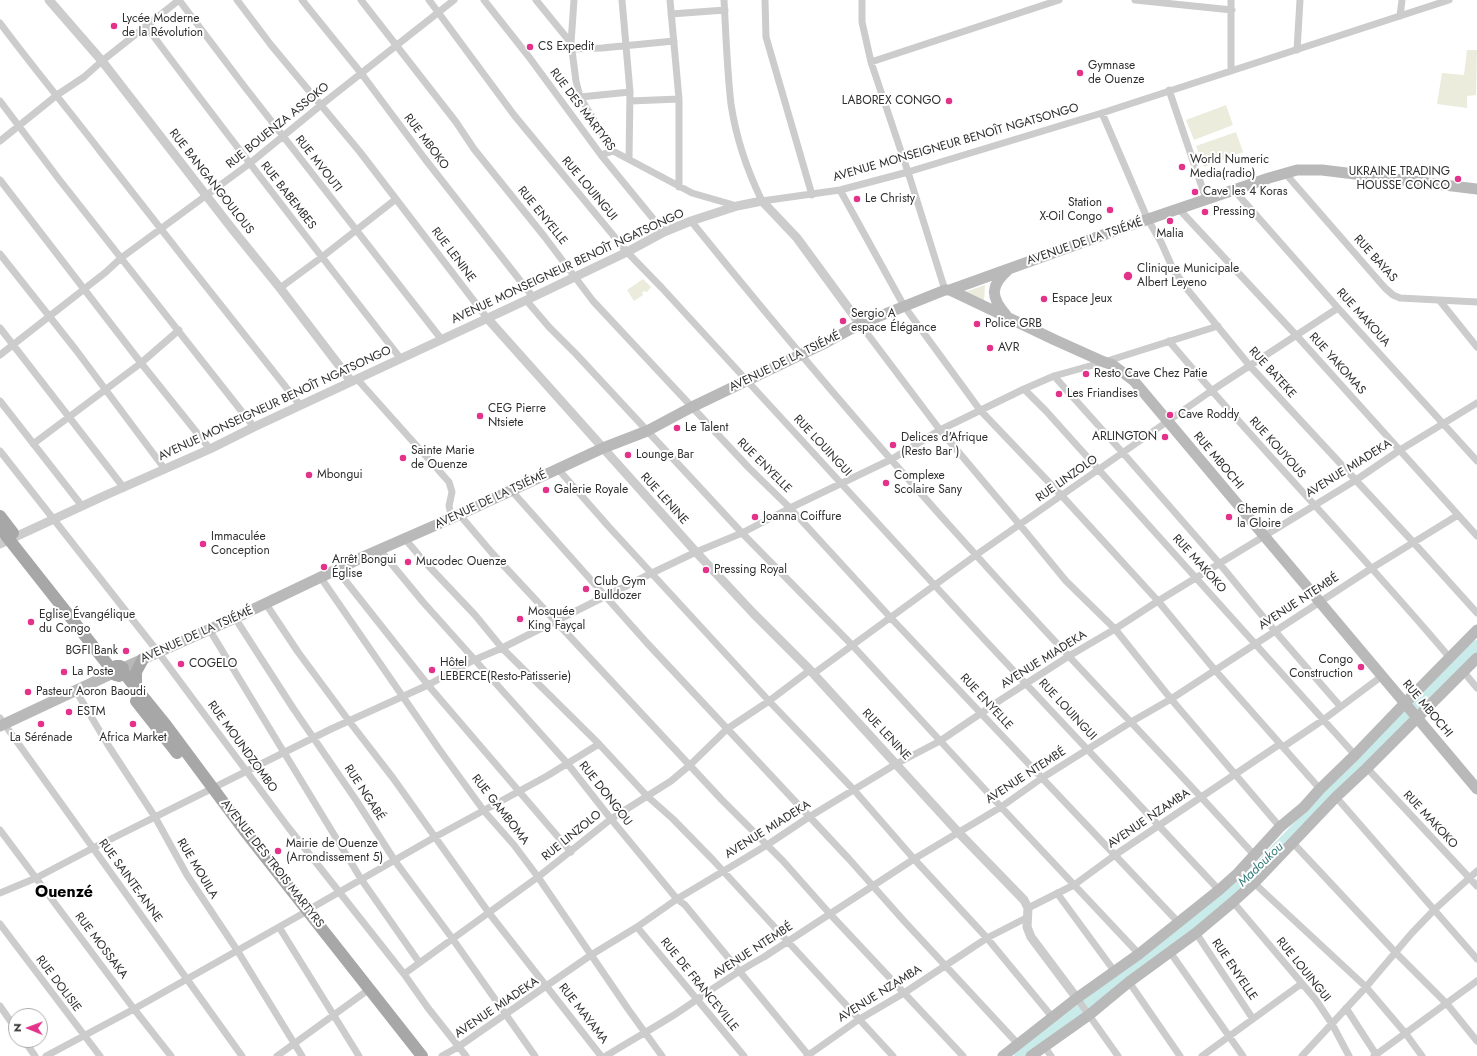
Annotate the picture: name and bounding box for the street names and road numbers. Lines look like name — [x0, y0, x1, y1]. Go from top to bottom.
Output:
street label: RUE DES MARTYRS — [546, 66, 618, 154]
street label: RUE BOUENZA ASSOKO — [224, 80, 332, 172]
street label: AVENUE MONSEIGNEUR BENOÎT NGATSONGO — [831, 101, 1081, 185]
street label: RUE MBOKO — [400, 111, 452, 173]
street label: RUE BANGANGOULOUS — [166, 127, 256, 237]
street label: RUE MVOUTI — [292, 133, 344, 195]
street label: RUE LOUINGUI — [558, 154, 620, 224]
street label: RUE BABEMBES — [257, 159, 319, 233]
street label: RUE ENYELLE — [514, 184, 570, 248]
street label: AVENUE MONSEIGNEUR BENOÎT NGATSONGO — [449, 207, 687, 327]
street label: AVENUE DE LA TSIÉMÉ — [1025, 215, 1145, 269]
street label: RUE LENINE — [428, 225, 478, 285]
street label: RUE BAYAS — [1350, 233, 1400, 285]
street label: RUE MAKOUA — [1333, 286, 1393, 350]
street label: AVENUE DE LA TSIÉMÉ — [727, 329, 843, 395]
street label: RUE YAKOMAS — [1306, 330, 1368, 398]
street label: AVENUE MONSEIGNEUR BENOÎT NGATSONGO — [156, 344, 394, 464]
street label: RUE BATEKE — [1245, 345, 1299, 401]
street label: RUE LOUINGUI — [790, 412, 854, 480]
street label: RUE KOUYOUS — [1246, 414, 1308, 482]
street label: RUE MBOCHI — [1190, 430, 1246, 492]
street label: RUE ENYELLE — [734, 436, 794, 496]
street label: AVENUE MIADEKA — [1304, 437, 1394, 501]
street label: RUE LINZOLO — [1033, 452, 1101, 506]
street label: AVENUE DE LA TSIÉMÉ — [433, 468, 549, 532]
street label: RUE LENINE — [637, 470, 691, 528]
street label: RUE MAKOKO — [1169, 532, 1229, 596]
street label: AVENUE NTEMBÉ — [1256, 571, 1342, 633]
street label: AVENUE DE LA TSIÉMÉ — [138, 604, 256, 666]
street label: AVENUE MIADEKA — [999, 628, 1089, 692]
street label: RUE ENYELLE — [957, 671, 1015, 733]
street label: RUE LOUINGUI — [1035, 676, 1099, 744]
street label: RUE MBOCHI — [1399, 678, 1455, 740]
street label: RUE MOUNDZOMBO — [204, 698, 280, 796]
street label: RUE LENINE — [859, 706, 913, 764]
street label: AVENUE NTEMBÉ — [983, 745, 1069, 807]
street label: RUE DONGOU — [575, 759, 635, 829]
street label: RUE NGABÉ — [341, 762, 387, 824]
street label: RUE GAMBOMA — [468, 772, 532, 848]
street label: AVENUE NZAMBA — [1105, 786, 1193, 852]
street label: RUE MAKOKO — [1400, 788, 1460, 852]
street label: AVENUE DES TROIS MARTYRS — [218, 797, 326, 931]
street label: AVENUE MIADEKA — [723, 798, 813, 862]
street label: RUE LINZOLO — [539, 808, 605, 864]
street label: RUE MOUILA — [173, 836, 221, 902]
street label: RUE SAINTE-ANNE — [95, 837, 165, 925]
street label: RUE MOSSAKA — [71, 910, 131, 982]
street label: AVENUE NTEMBÉ — [710, 920, 796, 982]
street label: RUE DE FRANCEVILLE — [657, 935, 741, 1035]
street label: RUE LOUINGUI — [1273, 935, 1333, 1005]
street label: RUE ENYELLE — [1208, 937, 1260, 1003]
street label: RUE DOLISIE — [32, 953, 84, 1015]
street label: AVENUE NZAMBA — [835, 962, 925, 1026]
street label: AVENUE MIADEKA — [452, 975, 542, 1041]
street label: RUE MAYAMA — [555, 981, 611, 1047]

